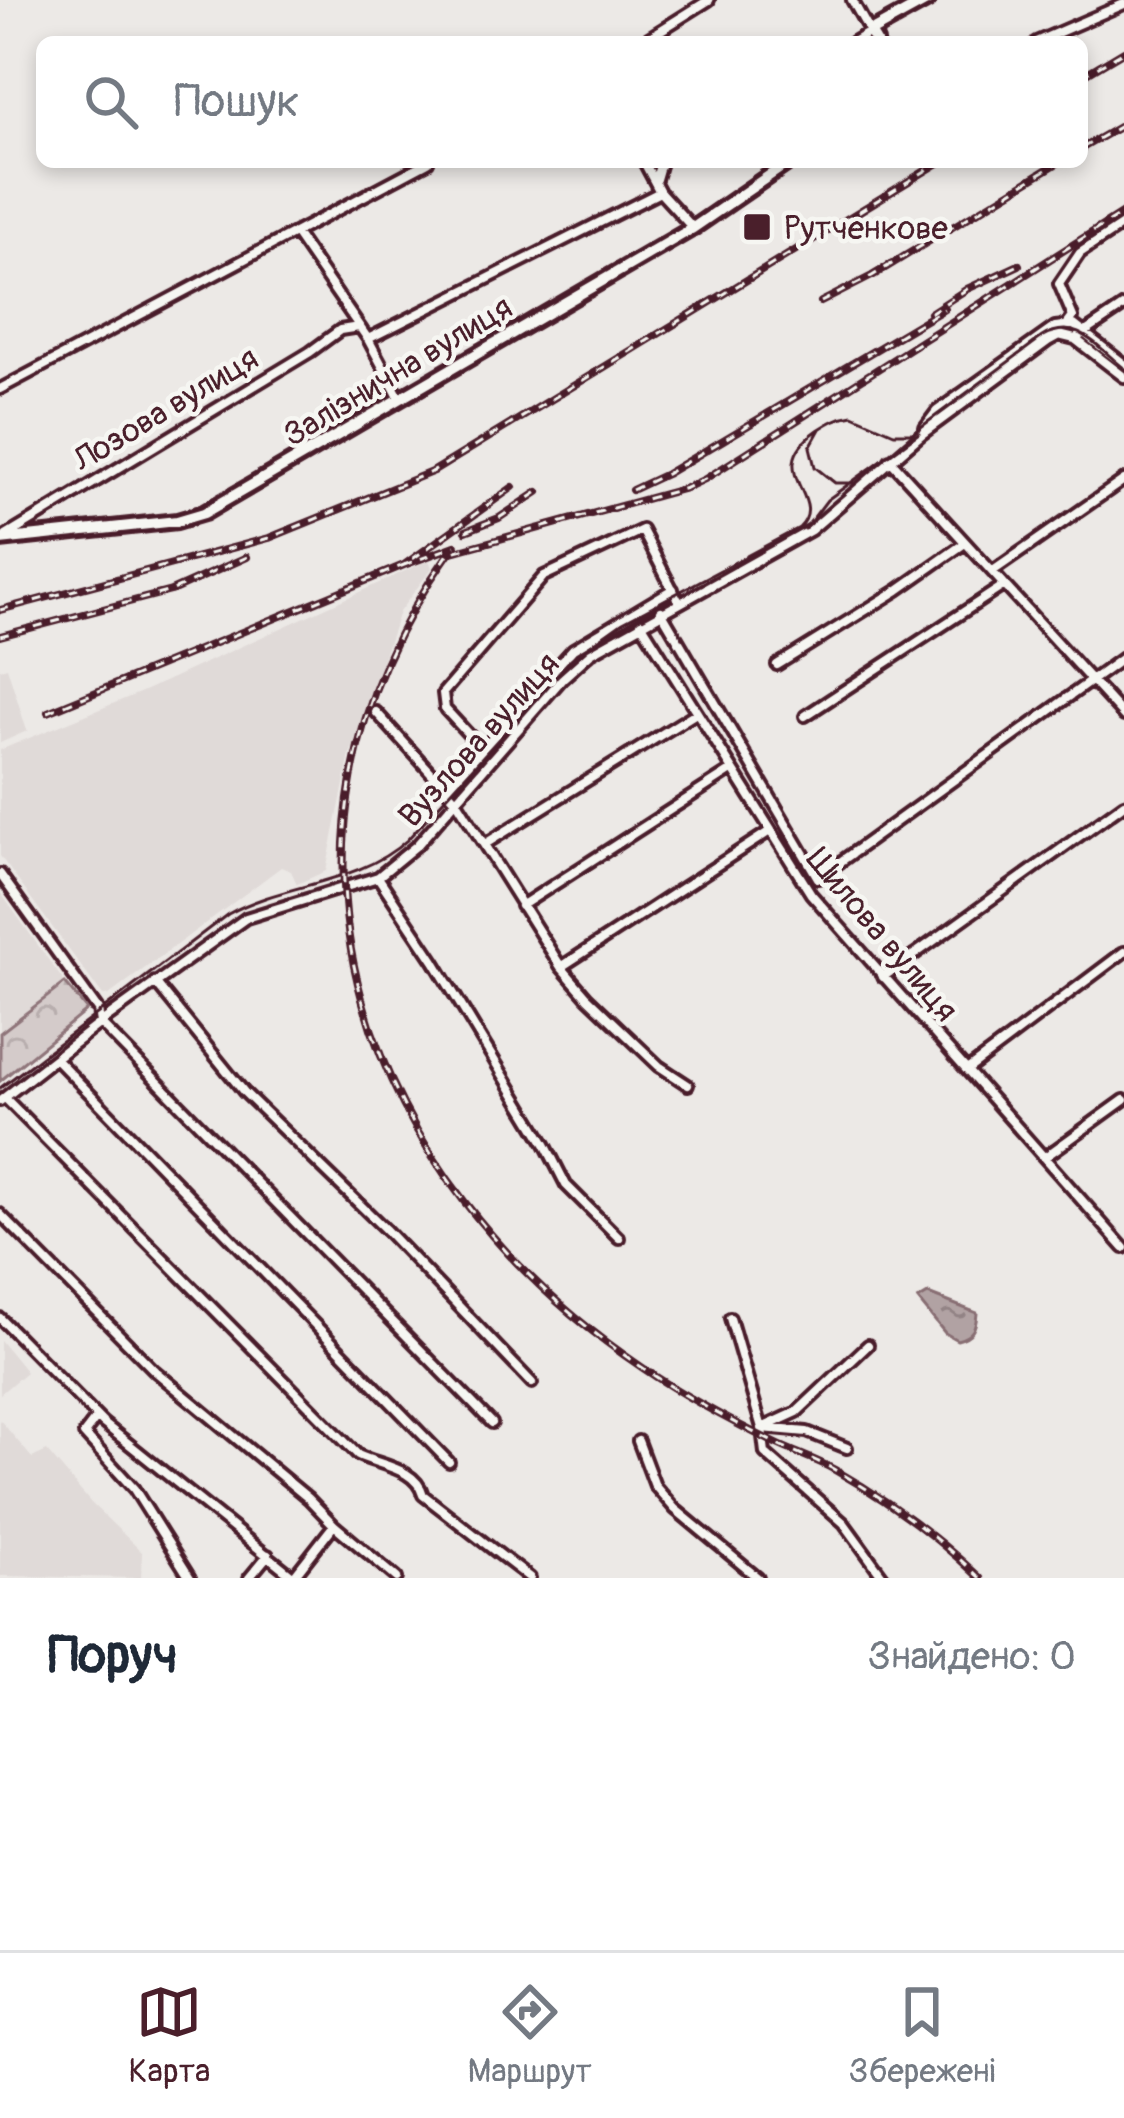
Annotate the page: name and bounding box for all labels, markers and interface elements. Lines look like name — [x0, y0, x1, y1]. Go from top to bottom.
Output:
search box — [36, 36, 1088, 168]
icon: search — [78, 69, 144, 135]
text: Пошук — [174, 74, 299, 130]
place label: Рутченкове — [784, 208, 948, 249]
marker: Рутченкове — [741, 211, 773, 243]
street label: Залізнична вулиця — [276, 287, 520, 456]
street label: Лозова вулиця — [65, 338, 266, 481]
street label: Вузлова вулиця — [390, 644, 568, 836]
street label: Шилова вулиця — [797, 840, 966, 1030]
text: Поруч — [48, 1624, 178, 1688]
text: Знайдено: 0 — [868, 1632, 1076, 1681]
tab: Карта — [129, 1979, 210, 2092]
tab: Маршрут — [467, 1979, 592, 2092]
tab: Збережені — [849, 1979, 995, 2092]

